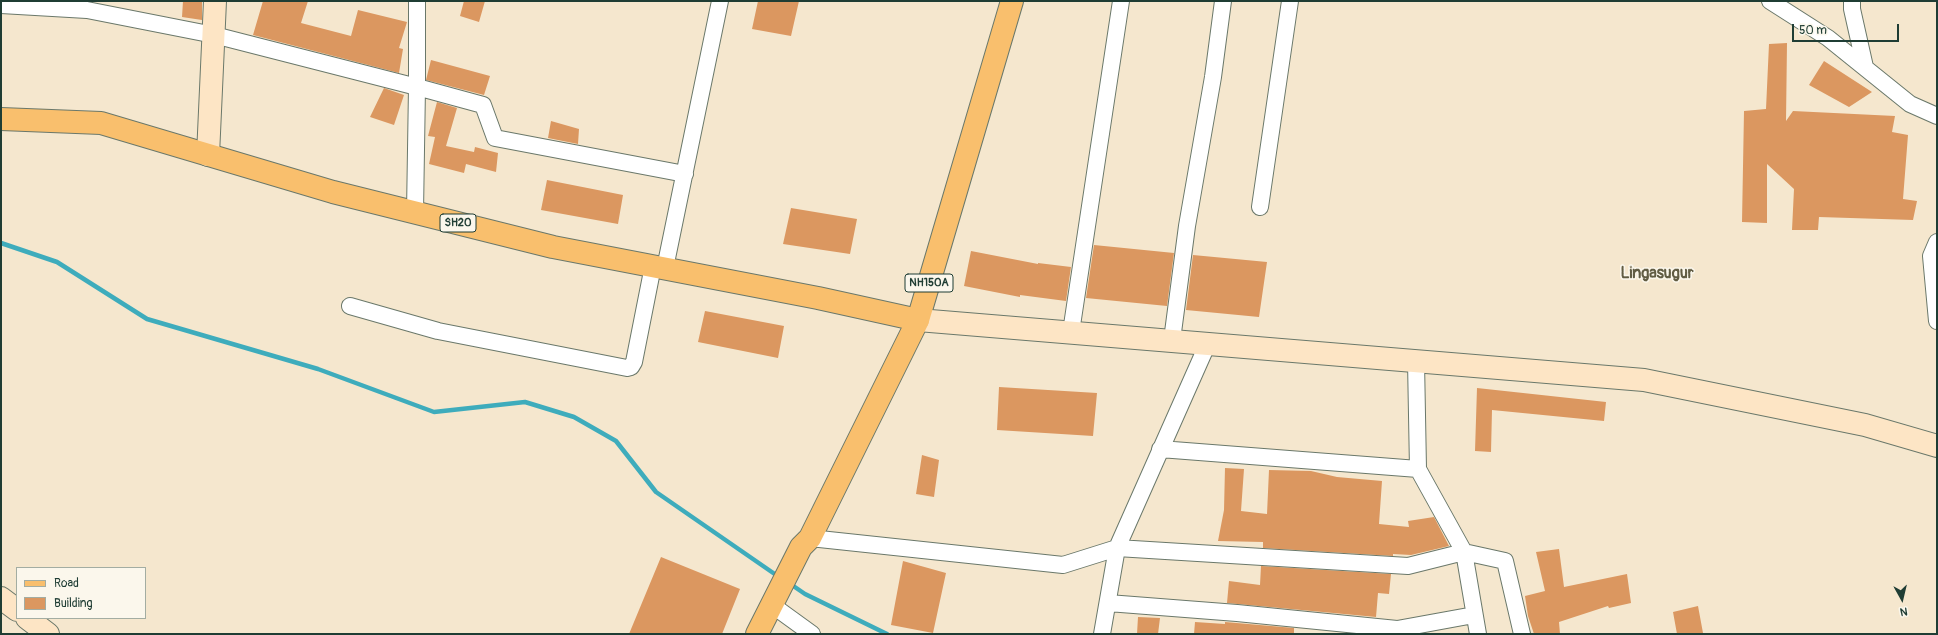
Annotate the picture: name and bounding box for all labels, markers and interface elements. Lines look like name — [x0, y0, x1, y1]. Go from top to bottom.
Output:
scale bar — [1794, 16, 1901, 42]
text: 50 m — [1799, 23, 1827, 38]
road number: SH20 — [440, 214, 476, 232]
district label: Lingasugur — [1621, 264, 1693, 284]
road number: NH150A — [905, 274, 953, 292]
legend — [16, 567, 146, 619]
text: Road — [54, 576, 79, 591]
north arrow — [1882, 579, 1922, 619]
text: Building — [54, 596, 93, 611]
text: N — [1899, 604, 1908, 618]

